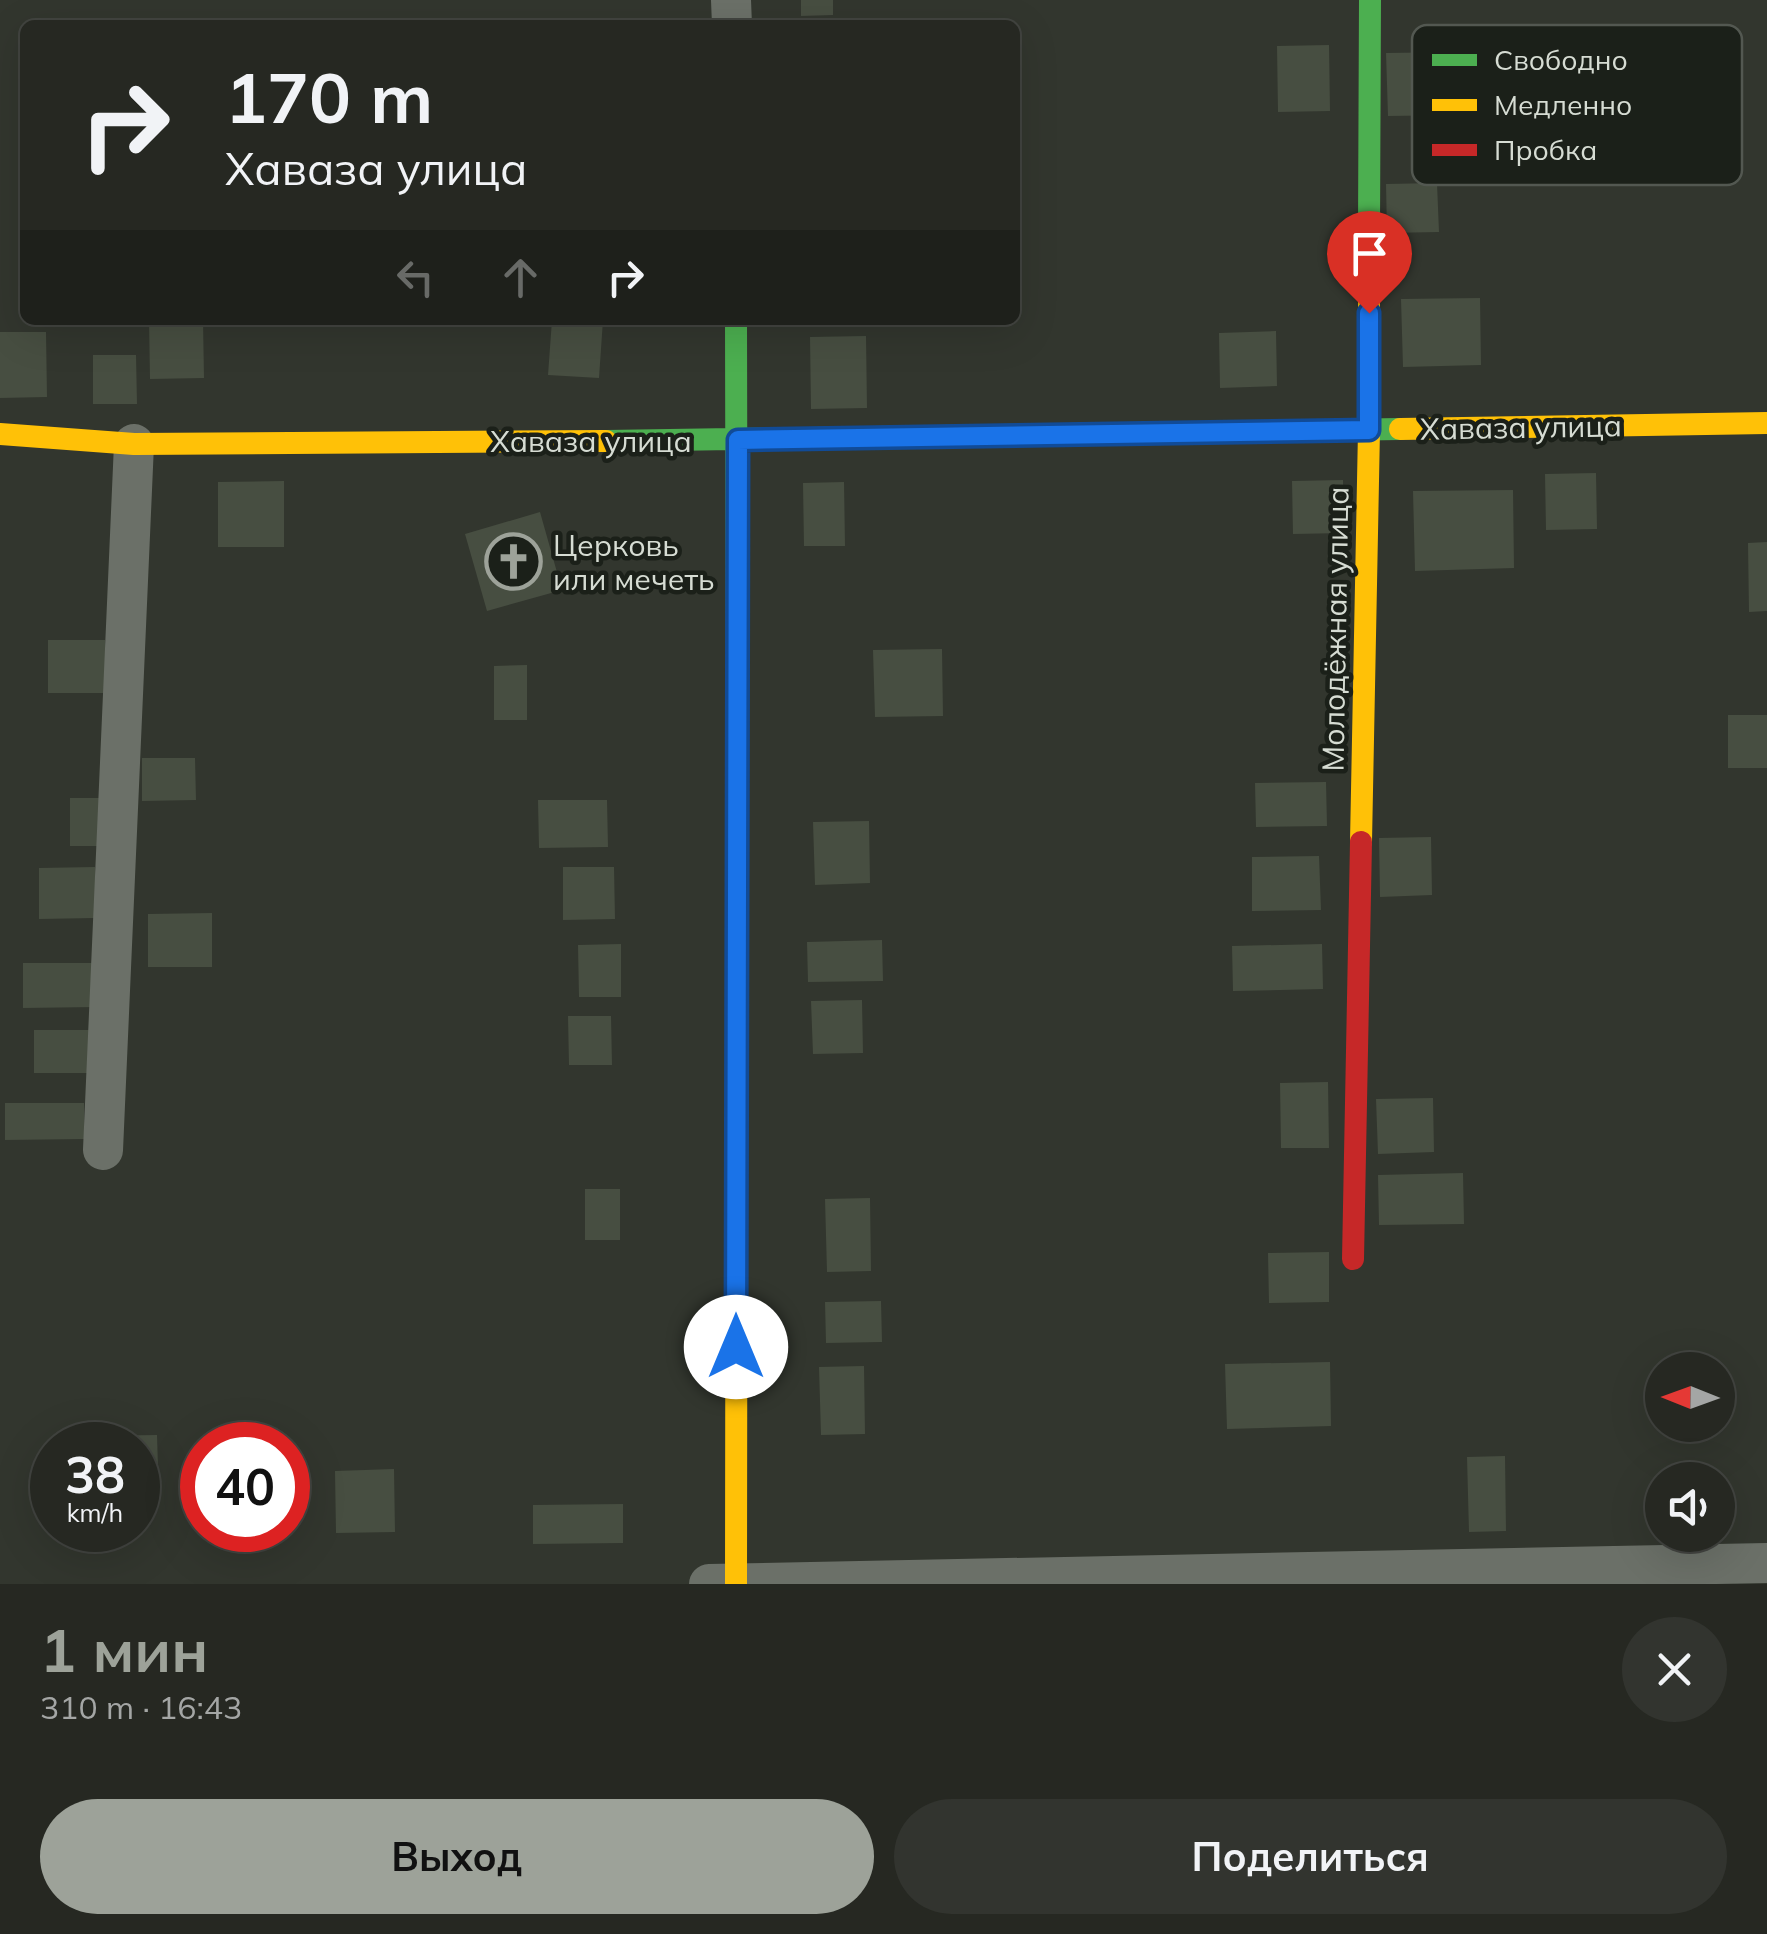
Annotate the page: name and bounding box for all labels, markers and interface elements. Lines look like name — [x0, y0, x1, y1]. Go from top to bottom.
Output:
legend — [1412, 25, 1742, 185]
text: Свободно — [1494, 42, 1628, 77]
text: 170 m — [225, 53, 433, 141]
icon: right — [60, 60, 190, 190]
text: Медленно — [1494, 87, 1632, 122]
text: Пробка — [1494, 132, 1597, 167]
text: Хаваза улица — [225, 140, 528, 196]
pin — [1327, 211, 1412, 314]
icon: arrive — [1342, 226, 1397, 281]
icon: left — [388, 250, 443, 305]
icon: ahead — [493, 250, 548, 305]
icon: right — [598, 250, 653, 305]
street label: Хаваза улица — [1420, 406, 1622, 448]
street label: Хаваза улица — [490, 422, 692, 460]
street label: Молодёжная улица — [1314, 486, 1356, 772]
place label: Церковь или мечеть — [553, 526, 715, 598]
church icon: Церковь или мечеть — [484, 532, 544, 592]
position arrow — [684, 1295, 788, 1399]
north arrow — [1645, 1352, 1735, 1442]
map controls — [1645, 1352, 1735, 1552]
speed limit sign: 40 — [180, 1422, 310, 1552]
text: 38 — [65, 1443, 125, 1506]
button: sound — [1645, 1462, 1735, 1552]
text: km/h — [67, 1497, 123, 1528]
text: 1 мин — [40, 1612, 208, 1687]
button: close — [1622, 1617, 1727, 1722]
text: 310 m · 16:43 — [40, 1687, 242, 1727]
button: Выход — [40, 1799, 874, 1914]
button: Поделиться — [894, 1799, 1727, 1914]

